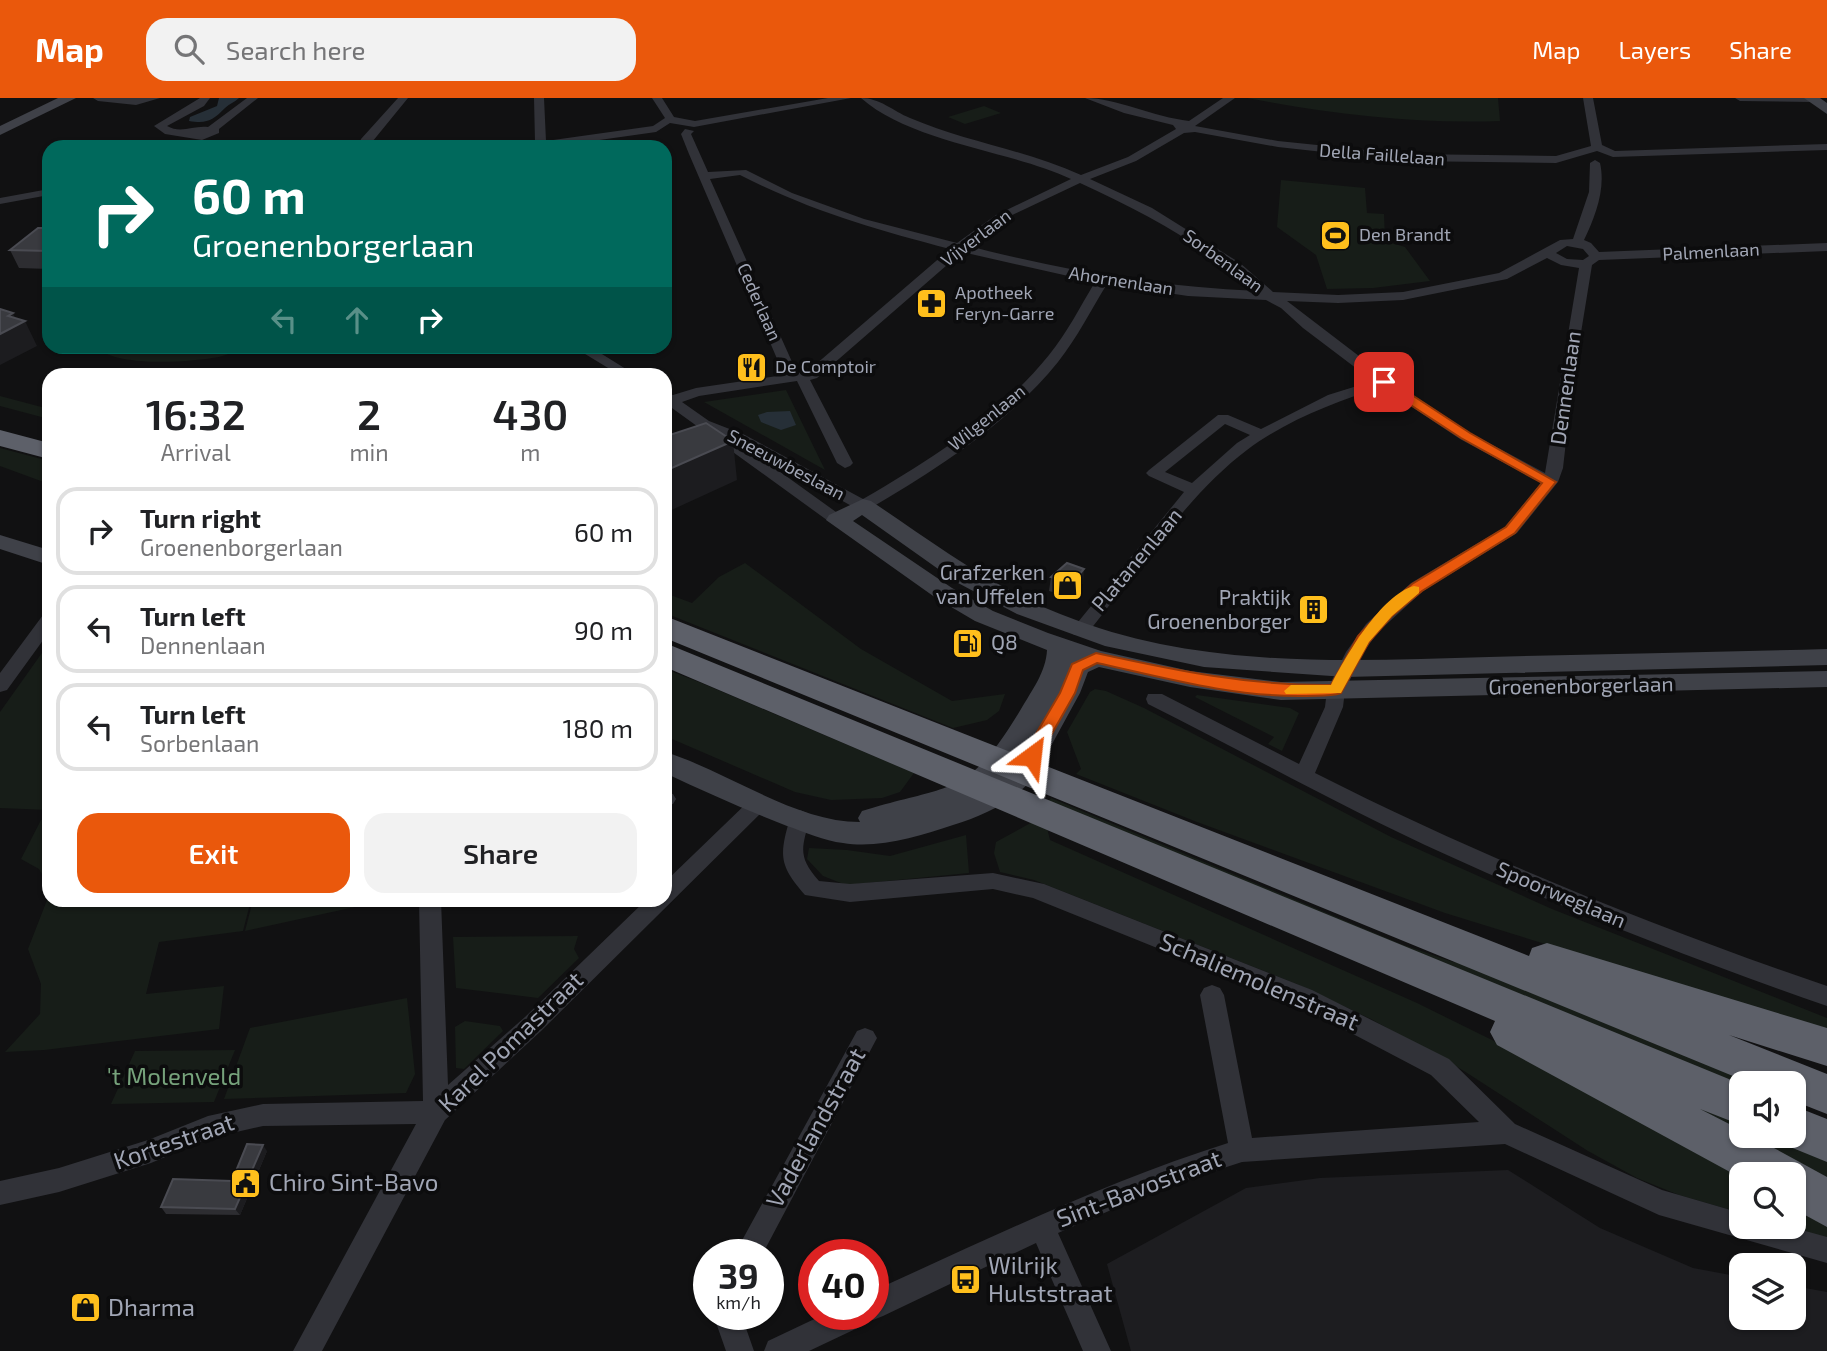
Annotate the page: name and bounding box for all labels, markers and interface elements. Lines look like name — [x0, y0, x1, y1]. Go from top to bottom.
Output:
search box — [146, 18, 636, 81]
text: Map — [35, 29, 104, 69]
icon: search — [170, 30, 208, 68]
text: Search here — [226, 34, 365, 65]
text: Map — [1532, 35, 1580, 64]
text: Layers — [1618, 35, 1691, 64]
text: Share — [1729, 35, 1792, 64]
street label: Della Faillelaan — [1319, 139, 1446, 169]
text: 60 m — [192, 165, 306, 224]
icon: right — [77, 168, 168, 259]
street label: Vijverlaan — [936, 204, 1015, 271]
sports icon: Den Brandt — [1319, 218, 1353, 252]
place label: Den Brandt — [1359, 223, 1451, 245]
street label: Sorbenlaan — [1179, 224, 1268, 297]
text: Groenenborgerlaan — [192, 225, 474, 263]
street label: Palmenlaan — [1662, 237, 1760, 265]
street label: Cederlaan — [733, 259, 787, 344]
street label: Ahornenlaan — [1067, 261, 1175, 299]
place label: Apotheek Feryn-Garre — [955, 281, 1054, 324]
pharmacy icon: Apotheek Feryn-Garre — [915, 286, 949, 320]
icon: left — [265, 301, 303, 339]
icon: ahead — [338, 301, 376, 339]
icon: right — [411, 301, 449, 339]
street label: Dennenlaan — [1544, 329, 1585, 446]
restaurant icon: De Comptoir — [735, 350, 769, 384]
pin — [1354, 352, 1414, 412]
place label: De Comptoir — [775, 355, 876, 377]
icon: arrive — [1365, 363, 1403, 401]
street label: Wilgenlaan — [943, 380, 1029, 455]
text: 16:32 — [146, 388, 246, 438]
text: 2 — [357, 388, 381, 438]
text: 430 — [492, 388, 568, 438]
street label: Sneeuwbeslaan — [724, 424, 849, 504]
text: Arrival — [161, 438, 231, 466]
text: min — [349, 438, 389, 466]
text: m — [520, 438, 540, 466]
text: Turn right — [140, 502, 261, 533]
street label: Platanenlaan — [1085, 502, 1186, 616]
icon: right — [81, 512, 119, 550]
text: 60 m — [574, 516, 633, 547]
text: Groenenborgerlaan — [140, 533, 343, 561]
place label: Grafzerken van Uffelen — [936, 559, 1045, 608]
shop icon: Grafzerken van Uffelen — [1051, 568, 1085, 602]
place label: Praktijk Groenenborger — [1147, 584, 1292, 633]
building icon: Praktijk Groenenborger — [1297, 593, 1331, 627]
text: Turn left — [140, 600, 246, 631]
icon: left — [81, 610, 119, 648]
text: 90 m — [574, 614, 633, 645]
fuel station icon: Q8 — [951, 626, 985, 660]
place label: Q8 — [991, 629, 1018, 655]
text: Dennenlaan — [140, 631, 266, 659]
street label: Groenenborgerlaan — [1488, 670, 1674, 699]
text: Turn left — [140, 698, 246, 729]
icon: left — [81, 708, 119, 746]
text: 180 m — [563, 712, 633, 743]
position arrow — [995, 719, 1069, 793]
text: Sorbenlaan — [140, 729, 259, 757]
button: Exit — [77, 813, 350, 893]
button: Share — [364, 813, 637, 893]
street label: Spoorweglaan — [1493, 855, 1630, 932]
street label: Schaliemolenstraat — [1156, 926, 1363, 1036]
street label: Karel Pomastraat — [432, 965, 588, 1117]
street label: Vaderlandstraat — [759, 1042, 870, 1212]
park label: 't Molenveld — [107, 1061, 241, 1090]
map controls — [1729, 1071, 1806, 1330]
button: sound — [1729, 1071, 1806, 1148]
street label: Kortestraat — [109, 1106, 238, 1175]
street label: Sint-Bavostraat — [1052, 1143, 1225, 1232]
button: search — [1729, 1162, 1806, 1239]
public building icon: Chiro Sint-Bavo — [229, 1166, 263, 1200]
place label: Chiro Sint-Bavo — [269, 1167, 438, 1196]
speed limit sign: 40 — [798, 1239, 889, 1330]
place label: Wilrijk Hulststraat — [988, 1250, 1113, 1307]
button: layers — [1729, 1253, 1806, 1330]
text: 39 — [718, 1254, 759, 1296]
bus stop icon: Wilrijk Hulststraat — [948, 1263, 982, 1297]
shop icon: Dharma — [68, 1291, 102, 1325]
text: km/h — [716, 1291, 761, 1313]
place label: Dharma — [108, 1292, 195, 1321]

